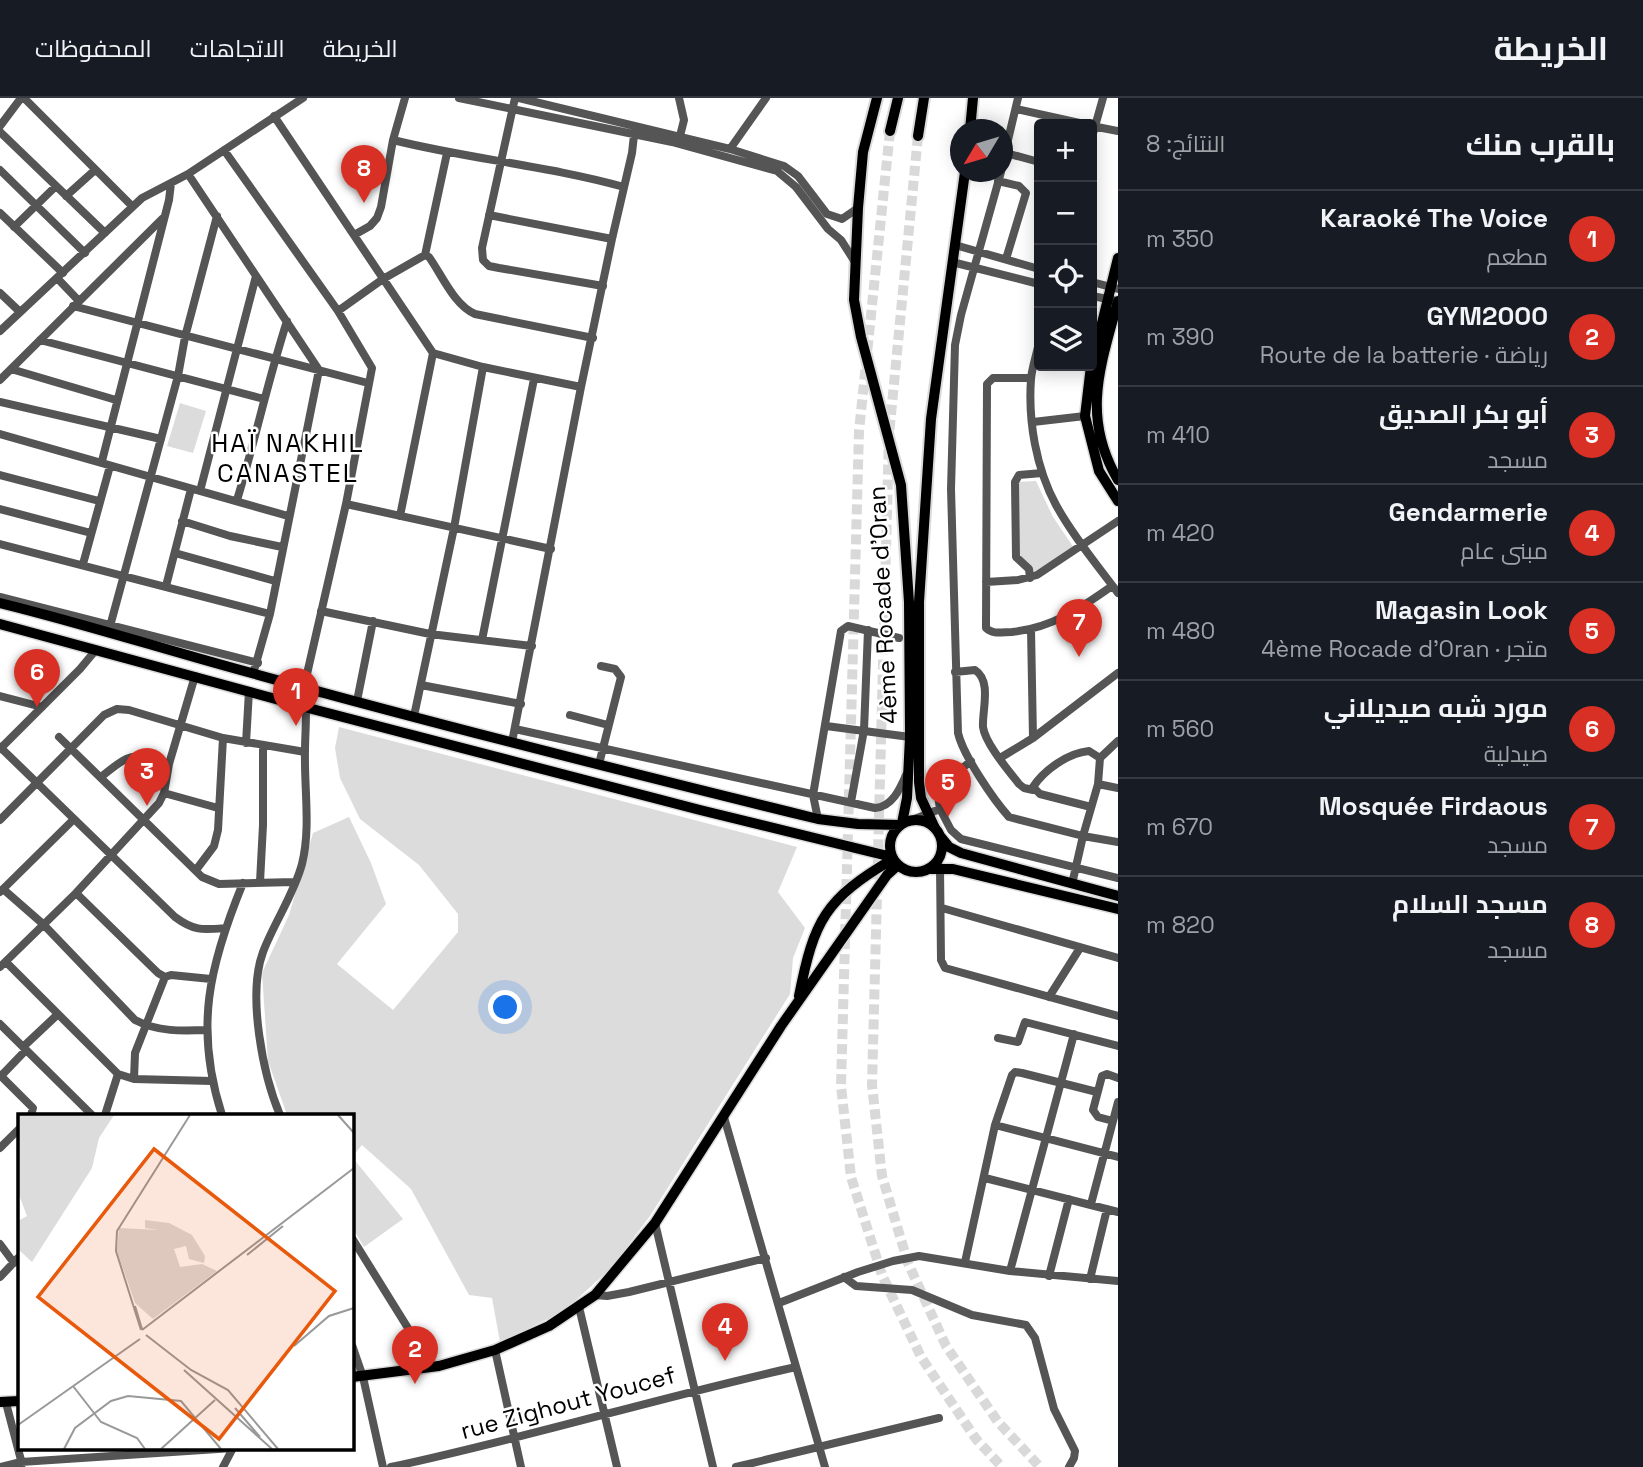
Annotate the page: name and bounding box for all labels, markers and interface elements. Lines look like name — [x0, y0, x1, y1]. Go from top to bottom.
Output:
text: الخريطة — [1494, 28, 1608, 70]
text: المحفوظات — [35, 33, 152, 64]
text: الاتجاهات — [190, 33, 285, 64]
text: الخريطة — [323, 33, 398, 64]
north arrow — [950, 119, 1013, 182]
map controls — [1034, 119, 1097, 371]
button: + — [1034, 119, 1097, 182]
text: بالقرب منك — [1466, 125, 1615, 164]
text: النتائج: 8 — [1146, 129, 1225, 159]
pin: 8 — [341, 145, 387, 203]
button: − — [1034, 182, 1097, 245]
text: Karaoké The Voice — [1320, 201, 1548, 235]
text: 350 m — [1146, 224, 1214, 254]
text: 1 — [1587, 224, 1597, 254]
text: مطعم — [1486, 242, 1548, 272]
button: locate — [1034, 245, 1097, 308]
text: GYM2000 — [1427, 299, 1548, 333]
button: layers — [1034, 308, 1097, 371]
text: 390 m — [1146, 322, 1214, 352]
text: 2 — [1585, 322, 1599, 352]
text: رياضة · Route de la batterie — [1260, 340, 1548, 370]
text: أبو بكر الصديق — [1379, 397, 1548, 431]
text: 410 m — [1146, 420, 1210, 450]
text: 3 — [1585, 420, 1599, 450]
district label: HAÏ NAKHIL CANASTEL — [211, 426, 365, 490]
text: مسجد — [1487, 445, 1548, 475]
street label: 4ème Rocade d'Oran — [861, 485, 904, 725]
text: Gendarmerie — [1388, 495, 1548, 529]
text: 420 m — [1146, 518, 1215, 548]
text: 4 — [1585, 518, 1599, 548]
text: مبنى عام — [1460, 536, 1548, 566]
text: Magasin Look — [1375, 593, 1548, 627]
pin: 7 — [1056, 599, 1102, 657]
text: 480 m — [1146, 616, 1215, 646]
text: 5 — [1585, 616, 1599, 646]
text: متجر · 4ème Rocade d'Oran — [1261, 634, 1548, 664]
pin: 6 — [14, 649, 60, 707]
pin: 1 — [273, 668, 319, 726]
text: مورد شبه صيديلاني — [1324, 691, 1548, 725]
text: 560 m — [1146, 714, 1214, 744]
text: 6 — [1585, 714, 1599, 744]
text: صيدلية — [1484, 739, 1548, 769]
pin: 3 — [124, 748, 170, 806]
pin: 5 — [925, 759, 971, 817]
text: Mosquée Firdaous — [1319, 789, 1548, 823]
text: 670 m — [1146, 812, 1213, 842]
text: 7 — [1586, 812, 1598, 842]
text: مسجد — [1487, 830, 1548, 860]
text: مسجد السلام — [1392, 887, 1548, 921]
text: 820 m — [1146, 910, 1215, 940]
text: 8 — [1585, 910, 1599, 940]
text: مسجد — [1487, 935, 1548, 965]
your location — [488, 990, 522, 1024]
inset map — [18, 1114, 354, 1450]
pin: 4 — [702, 1303, 748, 1361]
pin: 2 — [392, 1326, 438, 1384]
street label: rue Zighout Youcef — [457, 1359, 679, 1446]

